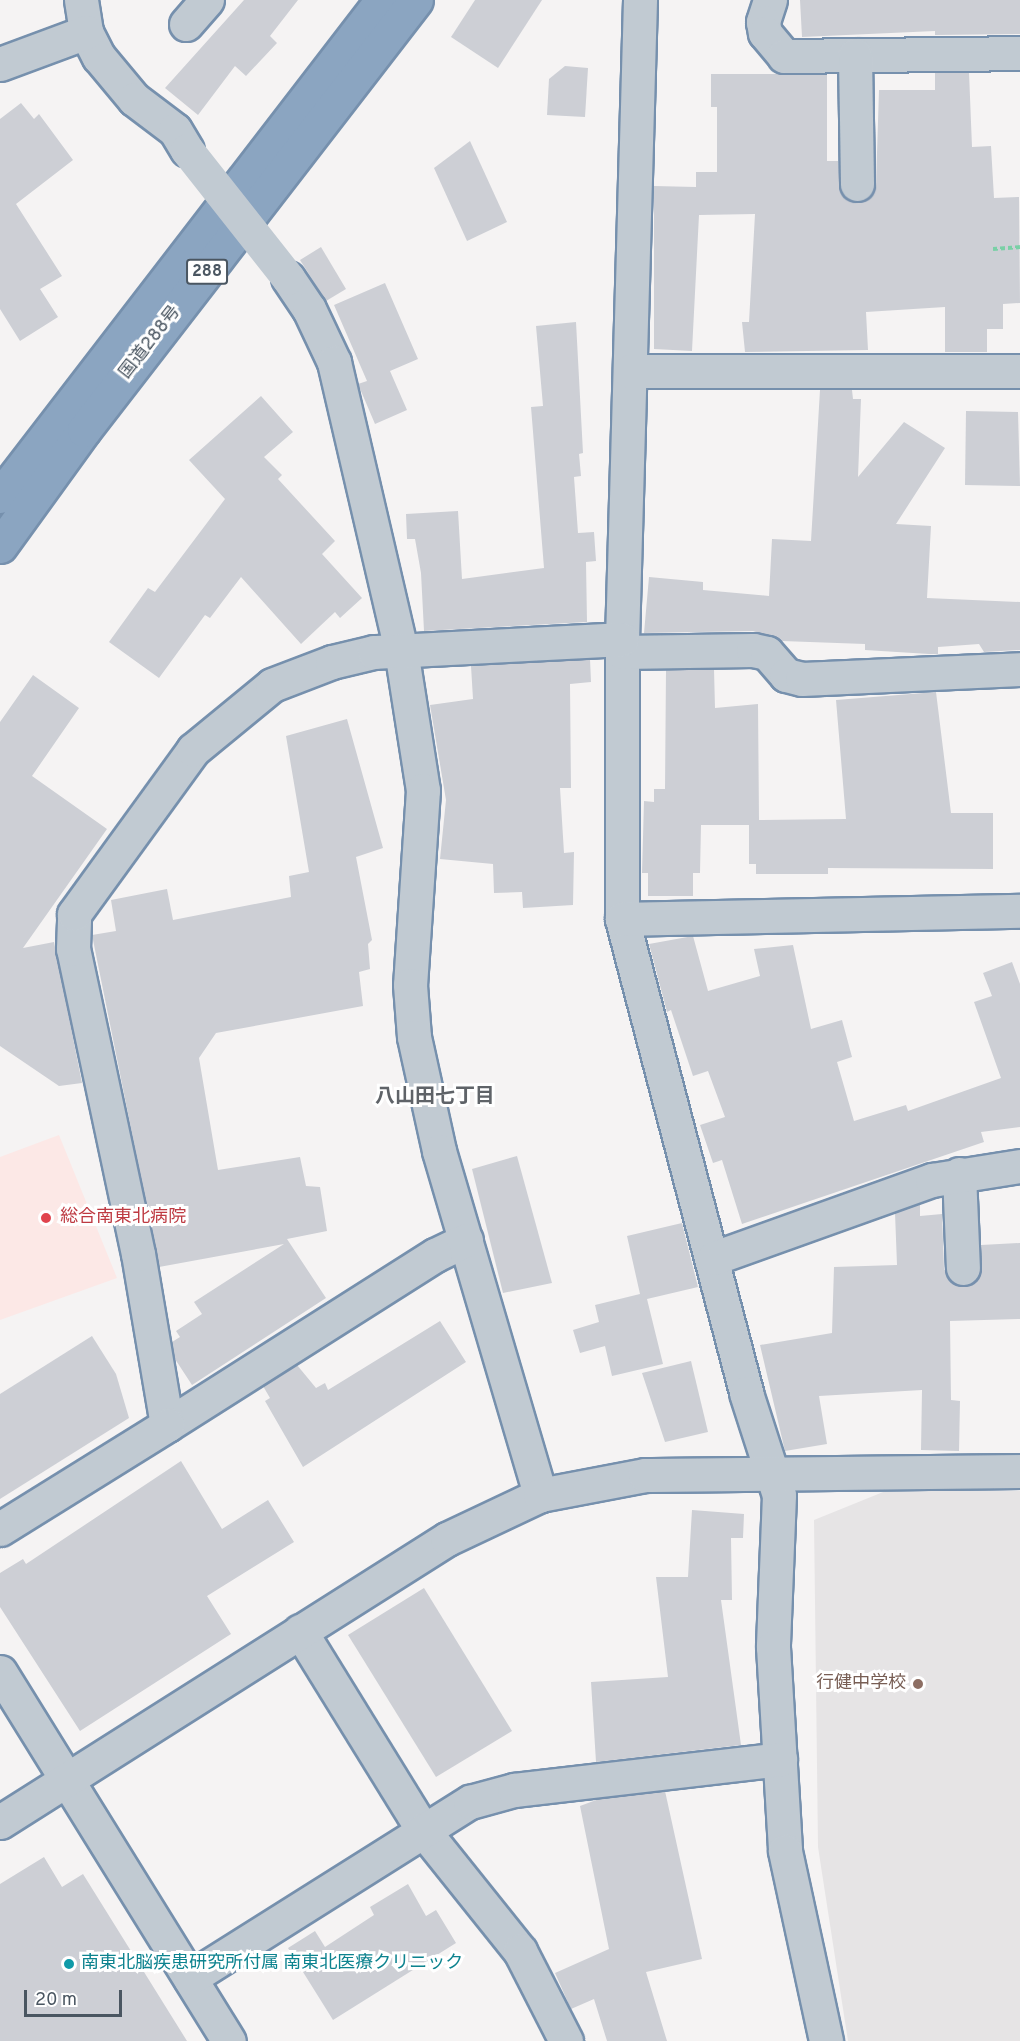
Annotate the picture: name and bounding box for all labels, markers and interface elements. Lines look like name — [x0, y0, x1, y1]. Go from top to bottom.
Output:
road number: 288 — [186, 259, 228, 285]
street label: 国道288号 — [116, 302, 186, 384]
district label: 八山田七丁目 — [375, 1085, 495, 1109]
place label: 総合南東北病院 — [60, 1207, 186, 1229]
marker: 総合南東北病院 — [37, 1209, 55, 1227]
place label: 行健中学校 — [816, 1673, 906, 1695]
marker: 行健中学校 — [911, 1677, 925, 1691]
place label: 南東北脳疾患研究所付属 南東北医療クリニック — [81, 1953, 463, 1975]
marker: 南東北脳疾患研究所付属 南東北医療クリニック — [62, 1957, 76, 1971]
scale bar — [27, 1978, 124, 2016]
text: 20 m — [35, 1989, 77, 2012]

